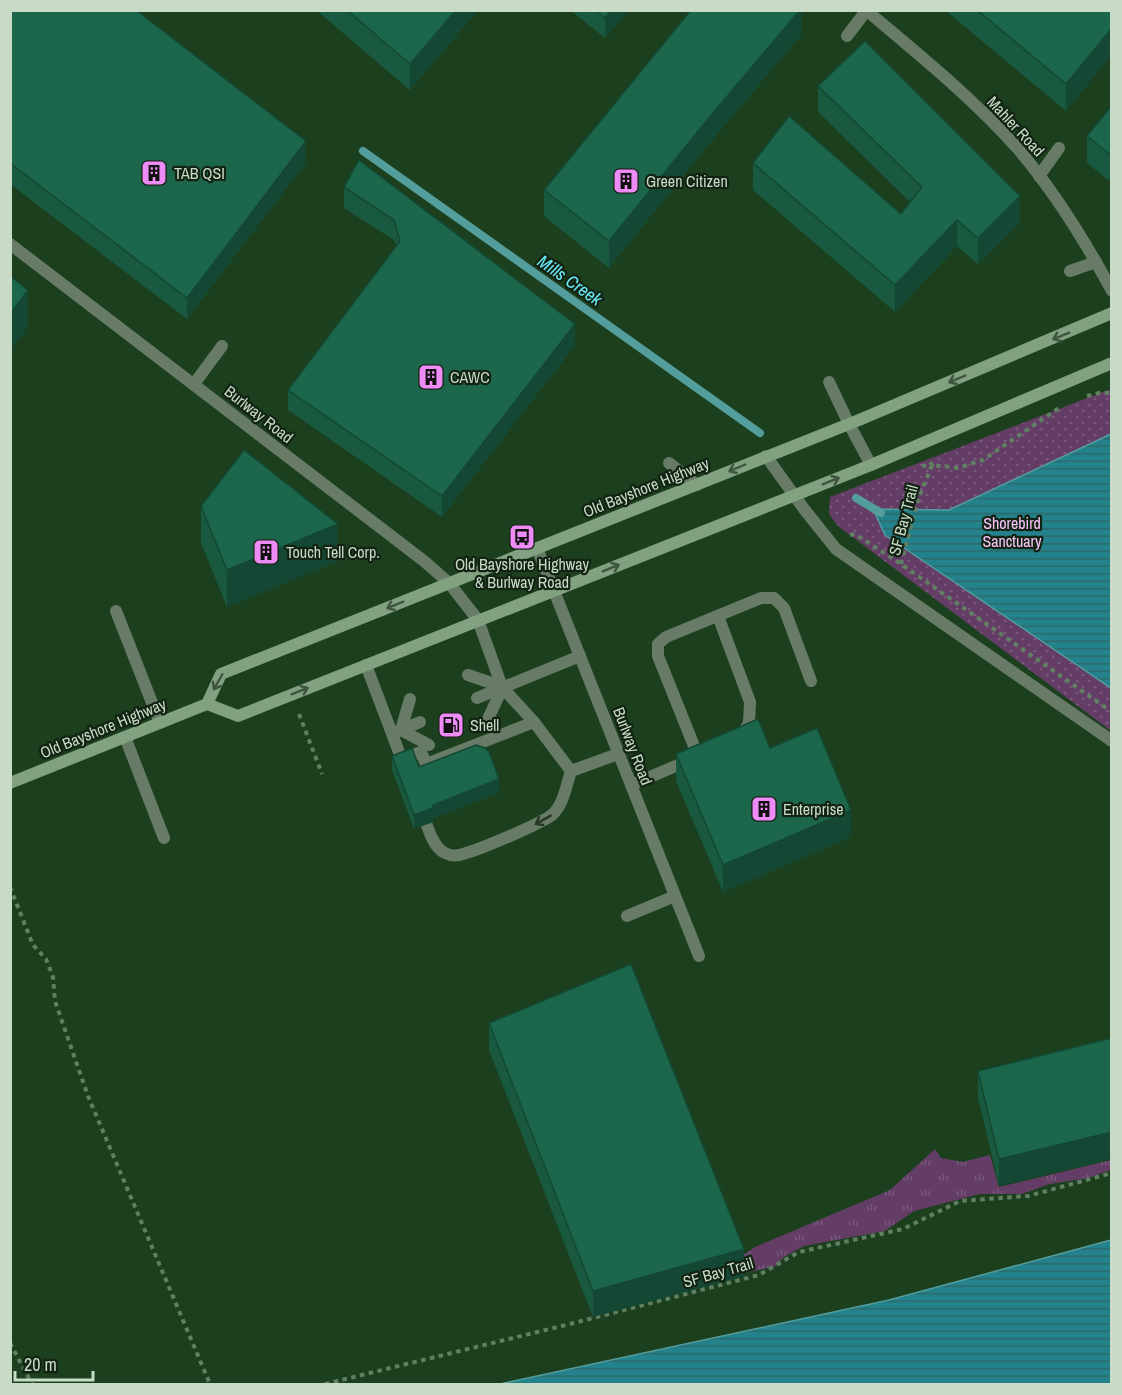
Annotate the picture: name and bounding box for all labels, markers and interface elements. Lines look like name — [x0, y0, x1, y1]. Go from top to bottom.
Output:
street label: Mahler Road — [982, 91, 1050, 161]
building icon: TAB QSI — [139, 158, 169, 188]
place label: TAB QSI — [174, 162, 225, 184]
building icon: Green Citizen — [611, 166, 641, 196]
place label: Green Citizen — [646, 170, 728, 192]
water label: Mills Creek — [533, 249, 608, 312]
one-way arrow — [1053, 331, 1071, 342]
building icon: CAWC — [416, 362, 446, 392]
place label: CAWC — [450, 366, 490, 388]
one-way arrow — [948, 374, 966, 385]
street label: Burlway Road — [220, 380, 298, 448]
street label: Old Bayshore Highway — [580, 452, 713, 522]
one-way arrow — [728, 463, 747, 474]
one-way arrow — [821, 475, 840, 486]
street label: SF Bay Trail — [883, 482, 923, 558]
park label: Shorebird Sanctuary — [982, 512, 1042, 552]
bus stop icon: Old Bayshore Highway & Burlway Road — [507, 522, 537, 552]
building icon: Touch Tell Corp. — [251, 537, 281, 567]
place label: Touch Tell Corp. — [286, 541, 380, 563]
place label: Old Bayshore Highway & Burlway Road — [455, 553, 590, 593]
one-way arrow — [601, 562, 619, 573]
one-way arrow — [386, 600, 404, 611]
one-way arrow — [212, 673, 224, 690]
one-way arrow — [291, 685, 309, 696]
street label: Old Bayshore Highway — [37, 693, 170, 763]
street label: Burlway Road — [608, 704, 658, 788]
fuel station icon: Shell — [436, 710, 466, 740]
place label: Shell — [470, 714, 499, 736]
building icon: Enterprise — [749, 794, 779, 824]
place label: Enterprise — [783, 798, 844, 820]
one-way arrow — [534, 815, 552, 826]
street label: SF Bay Trail — [680, 1251, 756, 1293]
scale bar — [15, 1344, 93, 1382]
text: 20 m — [24, 1352, 57, 1377]

